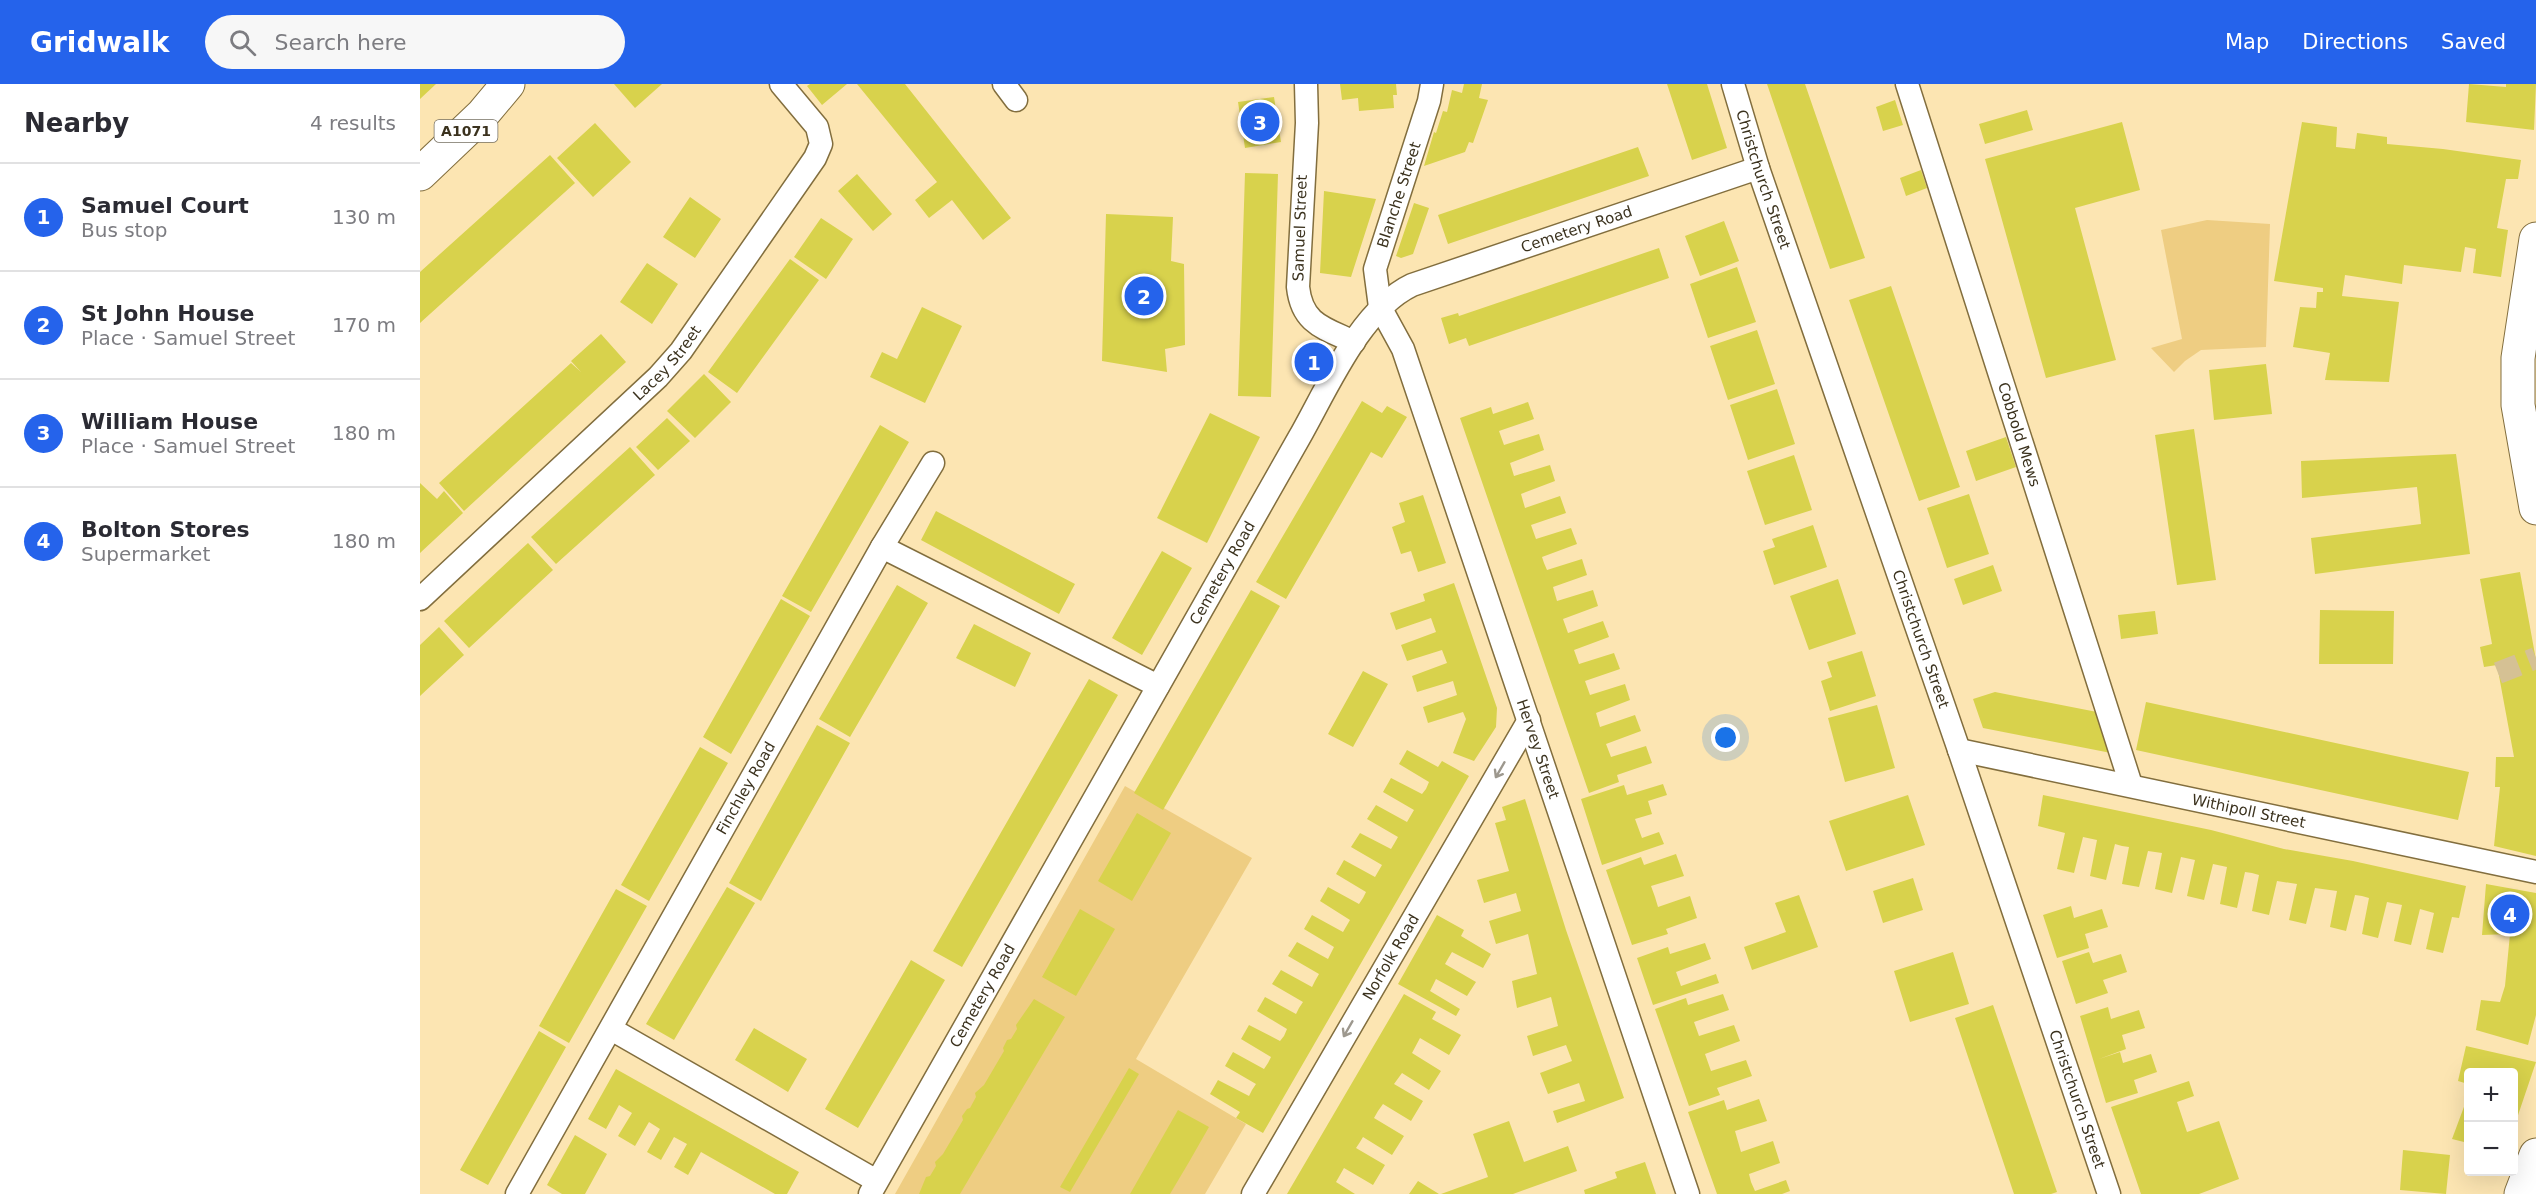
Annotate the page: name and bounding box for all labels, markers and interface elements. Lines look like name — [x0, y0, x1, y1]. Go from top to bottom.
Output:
search box — [205, 15, 625, 69]
text: Gridwalk — [30, 26, 169, 59]
icon: search — [226, 26, 259, 59]
text: Search here — [274, 30, 407, 55]
text: Map — [2225, 30, 2269, 54]
text: Directions — [2302, 30, 2408, 54]
text: Saved — [2441, 30, 2506, 54]
pin: 3 — [1240, 99, 1280, 144]
text: Nearby — [24, 108, 129, 138]
street label: Christchurch Street — [1732, 108, 1794, 251]
text: 4 results — [310, 111, 396, 135]
road number: A1071 — [435, 120, 498, 142]
street label: Blanche Street — [1373, 140, 1425, 250]
street label: Samuel Street — [1289, 174, 1311, 282]
text: Samuel Court — [81, 193, 249, 218]
street label: Cemetery Road — [1519, 202, 1634, 256]
text: 1 — [37, 205, 50, 229]
text: 130 m — [332, 205, 396, 229]
text: Bus stop — [81, 218, 167, 242]
pin: 2 — [1124, 274, 1164, 318]
text: St John House — [81, 301, 255, 326]
text: 2 — [37, 313, 50, 337]
text: 170 m — [332, 313, 396, 337]
street label: Lacey Street — [629, 322, 705, 404]
text: Place · Samuel Street — [81, 326, 295, 350]
pin: 1 — [1294, 340, 1334, 384]
street label: Cobbold Mews — [1994, 380, 2044, 489]
text: William House — [81, 409, 258, 434]
text: 3 — [37, 421, 50, 445]
text: 180 m — [332, 421, 396, 445]
text: Place · Samuel Street — [81, 434, 295, 458]
text: Bolton Stores — [81, 517, 250, 542]
street label: Cemetery Road — [1186, 518, 1259, 628]
text: 4 — [37, 529, 50, 553]
text: 180 m — [332, 529, 396, 553]
text: Supermarket — [81, 542, 210, 566]
street label: Christchurch Street — [1888, 567, 1953, 711]
street label: Hervey Street — [1513, 697, 1563, 801]
your location — [1711, 723, 1740, 752]
street label: Finchley Road — [713, 739, 779, 838]
one-way arrow — [1494, 761, 1505, 779]
street label: Withipoll Street — [2190, 790, 2307, 832]
pin: 4 — [2490, 892, 2530, 936]
street label: Norfolk Road — [1359, 911, 1423, 1003]
street label: Cemetery Road — [946, 941, 1019, 1051]
one-way arrow — [1342, 1021, 1354, 1038]
street label: Christchurch Street — [2045, 1027, 2109, 1171]
map controls — [2464, 1068, 2518, 1176]
button: + — [2464, 1068, 2518, 1122]
button: − — [2464, 1122, 2518, 1176]

